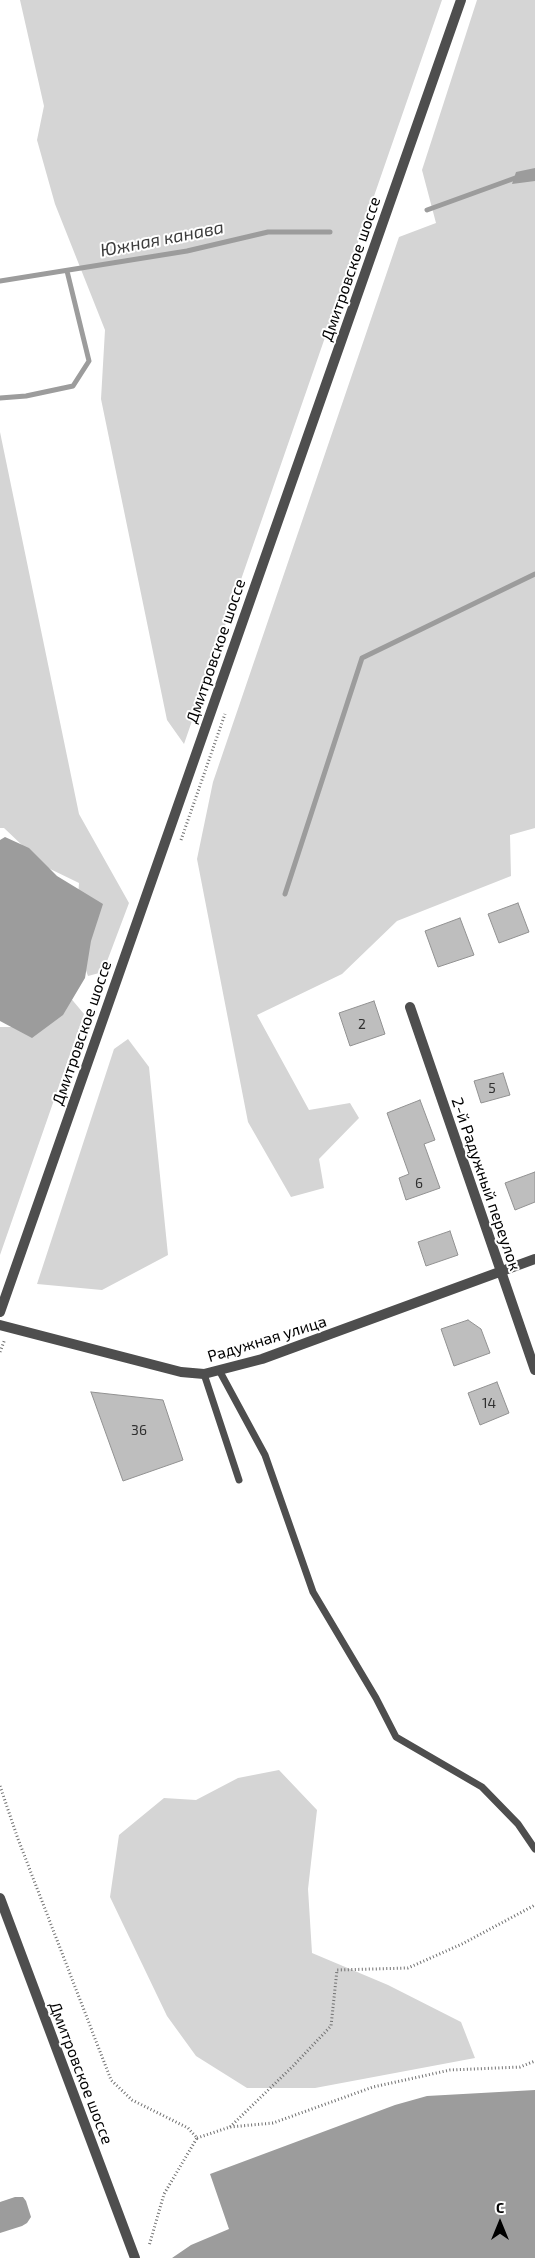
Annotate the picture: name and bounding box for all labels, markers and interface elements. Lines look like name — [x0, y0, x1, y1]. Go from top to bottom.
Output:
street label: Дмитровское шоссе — [317, 194, 385, 344]
water label: Южная канава — [98, 216, 226, 262]
street label: Дмитровское шоссе — [182, 576, 250, 726]
street label: Дмитровское шоссе — [48, 958, 116, 1108]
house number: 2 — [358, 1016, 366, 1032]
house number: 5 — [488, 1080, 496, 1096]
street label: 2-й Радужный переулок — [447, 1095, 525, 1273]
house number: 6 — [415, 1175, 423, 1191]
street label: Радужная улица — [205, 1312, 329, 1366]
house number: 14 — [482, 1395, 496, 1411]
house number: 36 — [131, 1422, 147, 1438]
street label: Дмитровское шоссе — [45, 1999, 117, 2147]
north arrow — [475, 2198, 525, 2248]
text: С — [496, 2199, 504, 2216]

